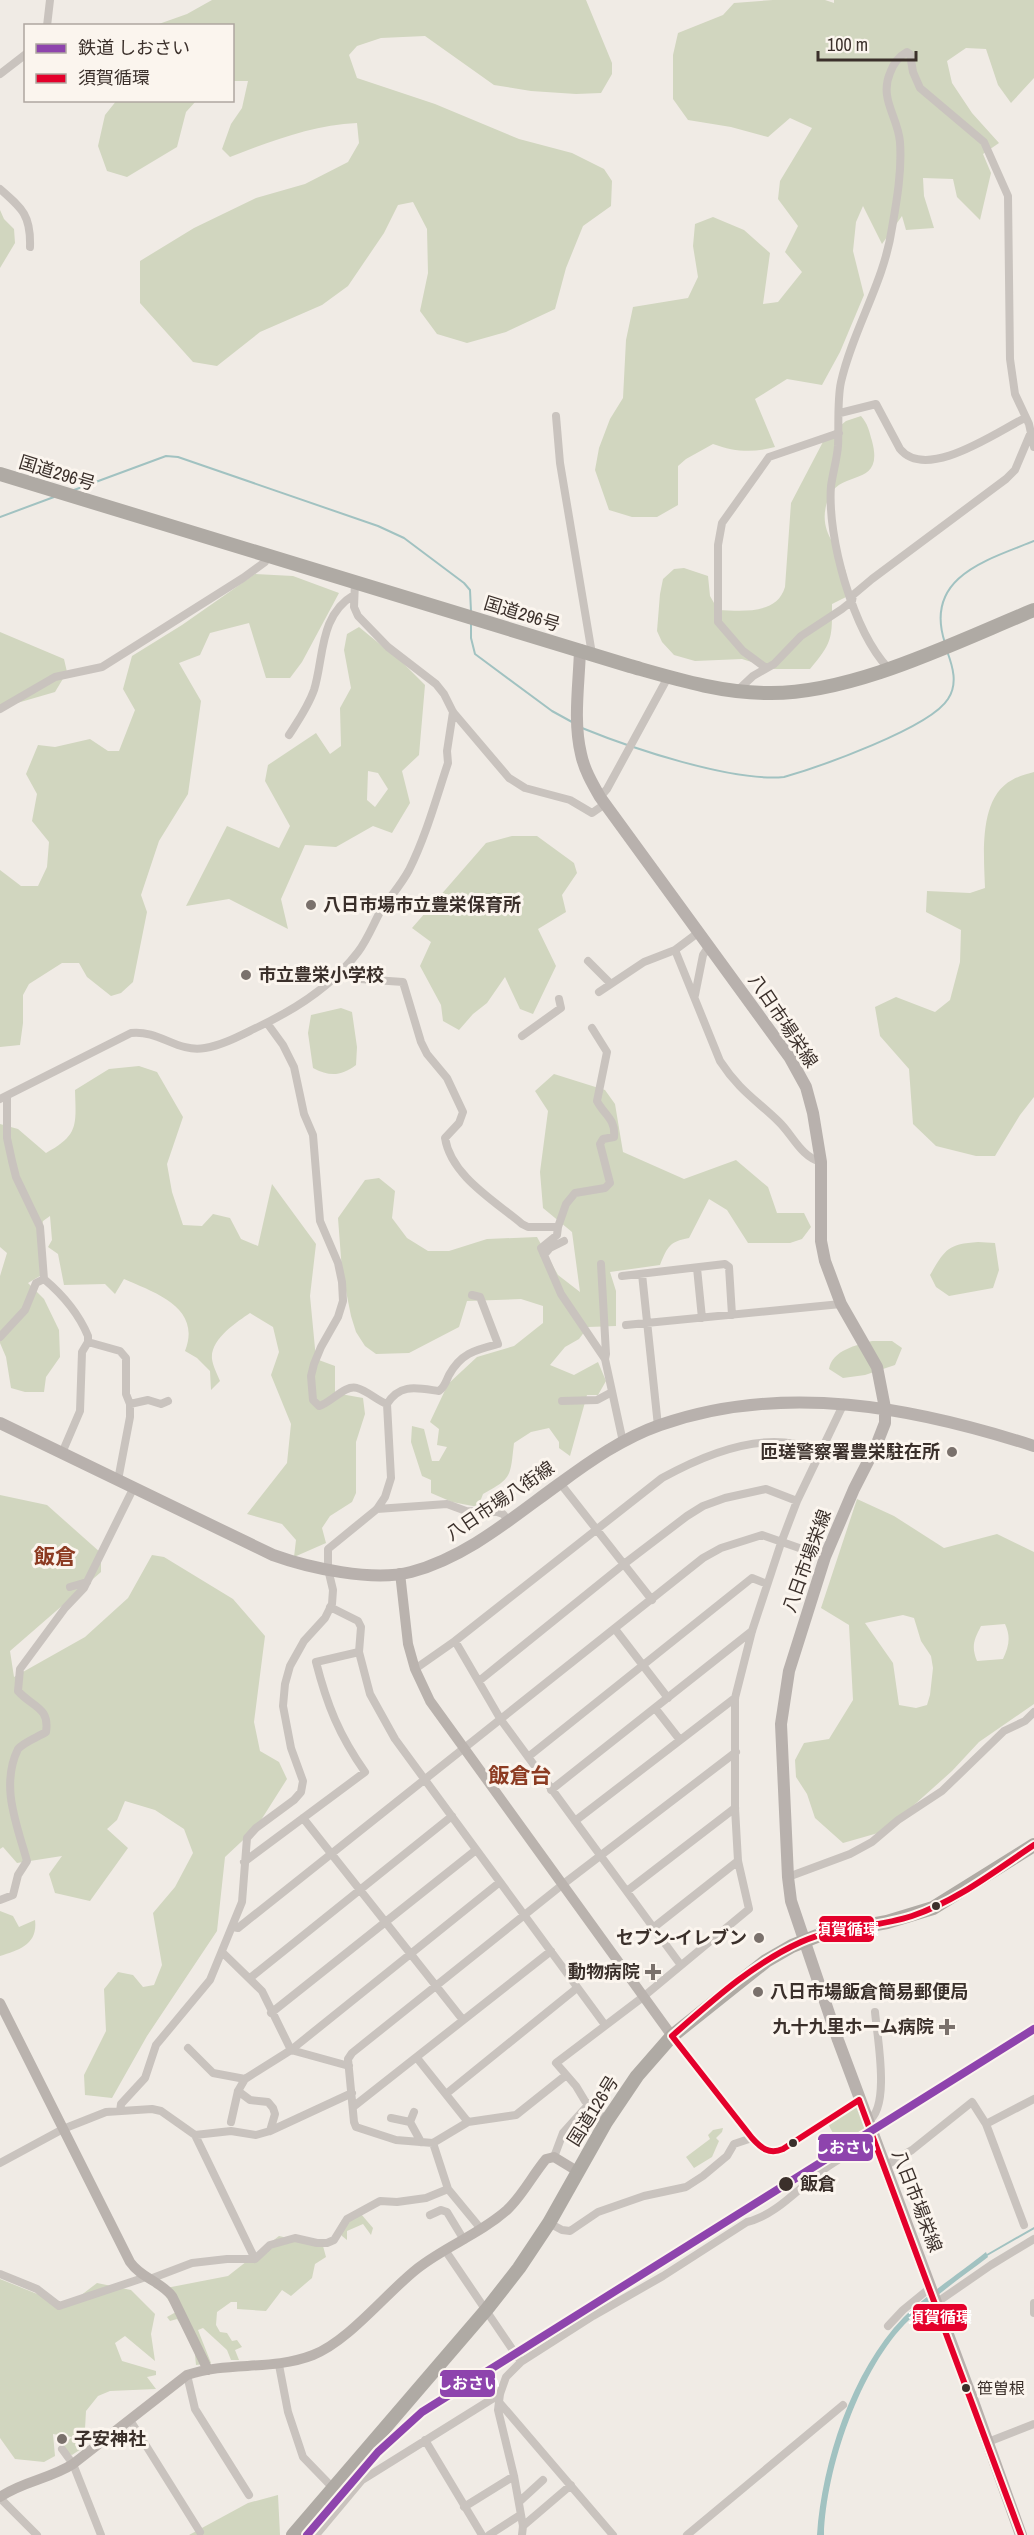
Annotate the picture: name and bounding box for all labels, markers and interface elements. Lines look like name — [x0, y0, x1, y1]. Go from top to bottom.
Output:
legend — [24, 24, 234, 102]
scale bar — [818, 24, 916, 62]
text: 100 m — [827, 32, 868, 57]
text: 鉄道 しおさい — [78, 35, 190, 60]
text: 須賀循環 — [78, 65, 150, 90]
street label: 国道296号 — [16, 449, 98, 496]
street label: 国道296号 — [481, 590, 563, 637]
place label: 八日市場市立豊栄保育所 — [323, 892, 521, 917]
marker: 八日市場市立豊栄保育所 — [304, 898, 318, 912]
place label: 市立豊栄小学校 — [258, 962, 384, 987]
marker: 市立豊栄小学校 — [239, 968, 253, 982]
street label: 八日市場栄線 — [743, 969, 824, 1072]
place label: 匝瑳警察署豊栄駐在所 — [760, 1439, 940, 1464]
marker: 匝瑳警察署豊栄駐在所 — [945, 1445, 959, 1459]
street label: 八日市場八街線 — [441, 1455, 559, 1546]
street label: 八日市場栄線 — [776, 1506, 837, 1616]
district label: 飯倉 — [33, 1542, 76, 1571]
district label: 飯倉台 — [488, 1761, 552, 1790]
unlabelled marker — [930, 1900, 942, 1912]
line badge: 須賀循環 — [818, 1915, 875, 1943]
text: 須賀循環 — [815, 1918, 879, 1940]
place label: セブン-イレブン — [616, 1925, 747, 1950]
marker: セブン-イレブン — [752, 1931, 766, 1945]
place label: 動物病院 — [568, 1959, 640, 1984]
marker: 動物病院 — [644, 1963, 662, 1981]
place label: 八日市場飯倉簡易郵便局 — [770, 1979, 968, 2004]
marker: 八日市場飯倉簡易郵便局 — [751, 1985, 765, 1999]
place label: 九十九里ホーム病院 — [773, 2014, 934, 2039]
marker: 九十九里ホーム病院 — [938, 2018, 956, 2036]
street label: 国道126号 — [561, 2071, 624, 2151]
line badge: しおさい — [817, 2133, 874, 2162]
text: しおさい — [813, 2136, 877, 2158]
unlabelled marker — [787, 2137, 799, 2149]
street label: 八日市場栄線 — [886, 2146, 948, 2256]
place label: 飯倉 — [800, 2171, 836, 2196]
marker: 飯倉 — [777, 2175, 795, 2193]
line badge: 須賀循環 — [912, 2303, 968, 2332]
text: 須賀循環 — [908, 2306, 972, 2328]
line badge: しおさい — [439, 2369, 496, 2398]
text: しおさい — [436, 2372, 500, 2394]
place label: 笹曽根 — [977, 2377, 1025, 2399]
marker: 笹曽根 — [960, 2382, 972, 2394]
place label: 子安神社 — [74, 2426, 146, 2451]
marker: 子安神社 — [55, 2432, 69, 2446]

